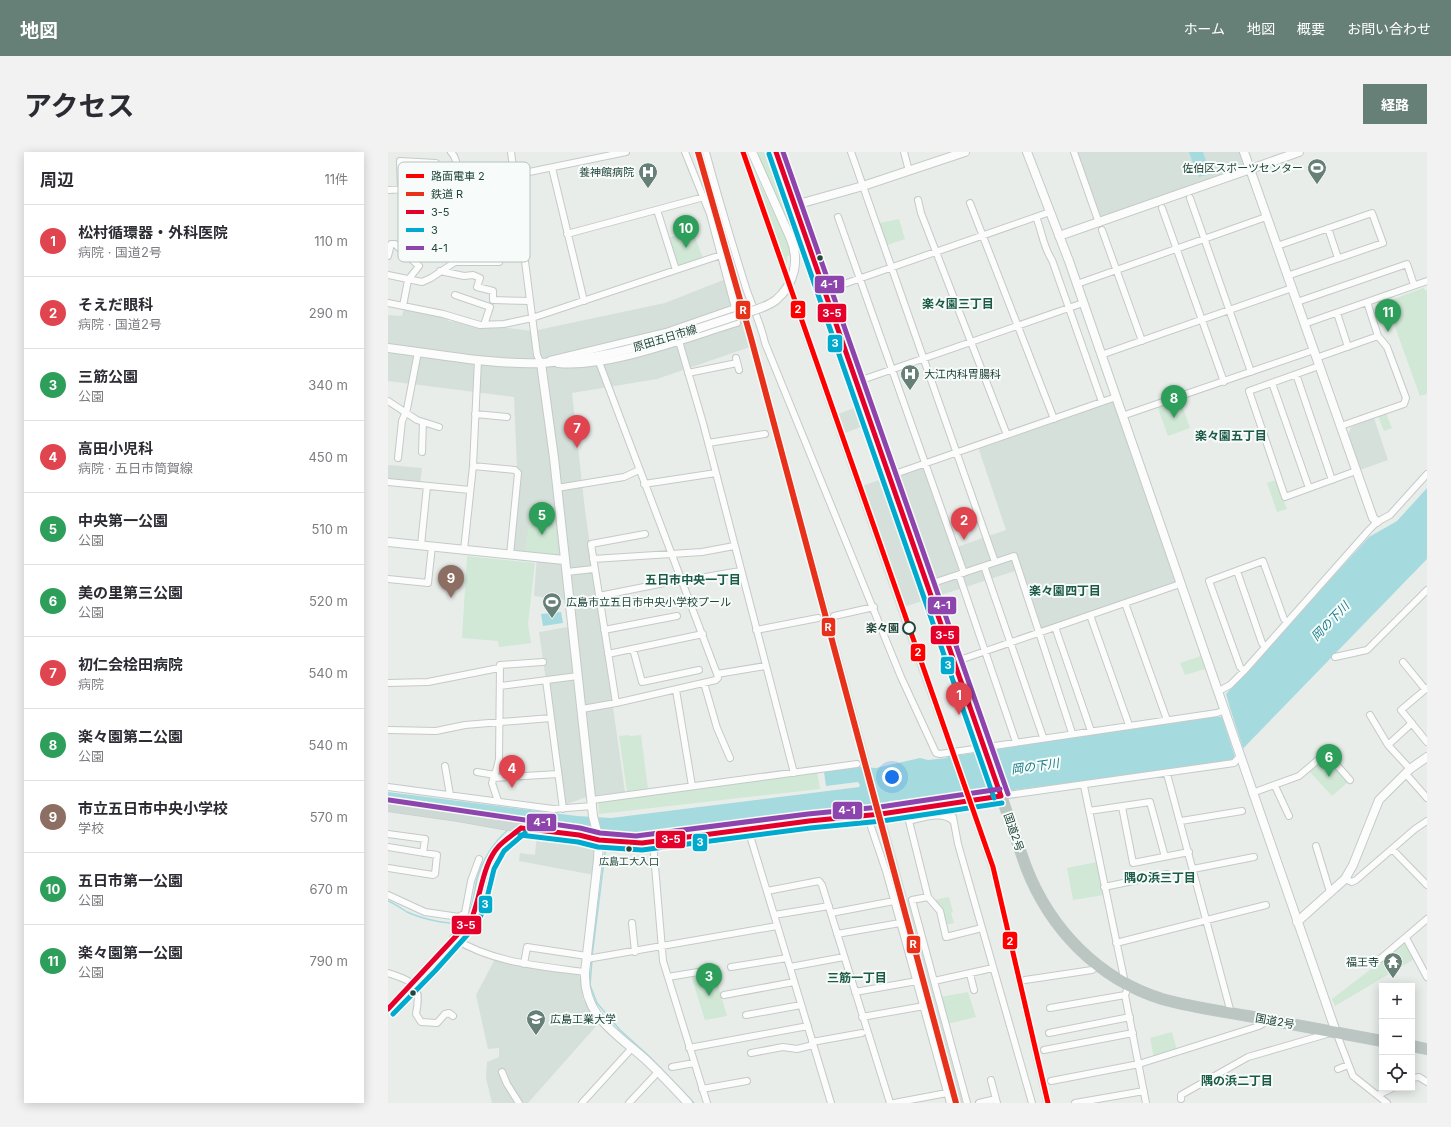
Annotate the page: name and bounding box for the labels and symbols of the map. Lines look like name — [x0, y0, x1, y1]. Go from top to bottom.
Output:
sports icon: 佐伯区スポーツセンター — [1306, 157, 1328, 185]
hospital icon: 養神館病院 — [637, 161, 659, 189]
place label: 佐伯区スポーツセンター — [1182, 161, 1303, 175]
legend — [398, 162, 530, 262]
place label: 養神館病院 — [579, 165, 634, 179]
text: 路面電車 2 — [431, 169, 485, 183]
text: 鉄道 R — [431, 187, 463, 201]
text: 3-5 — [431, 205, 450, 219]
pin: 10 — [673, 215, 699, 248]
text: 3 — [431, 223, 438, 237]
text: 4-1 — [431, 241, 448, 255]
unlabelled marker — [815, 253, 825, 263]
line badge: 4-1 — [814, 275, 845, 294]
text: 4-1 — [820, 277, 838, 291]
district label: 楽々園三丁目 — [922, 296, 994, 311]
pin: 11 — [1375, 299, 1401, 332]
line badge: R — [735, 300, 751, 320]
line badge: 2 — [790, 300, 806, 319]
text: 2 — [795, 302, 802, 316]
text: R — [739, 303, 747, 317]
line badge: 3-5 — [817, 303, 847, 323]
text: 3-5 — [822, 306, 842, 320]
street label: 原田五日市線 — [631, 322, 699, 354]
line badge: 3 — [827, 334, 843, 353]
text: 3 — [831, 336, 839, 350]
hospital icon: 大江内科胃腸科 — [899, 363, 921, 391]
place label: 大江内科胃腸科 — [924, 367, 1001, 381]
pin: 8 — [1161, 385, 1187, 418]
pin: 7 — [564, 415, 590, 448]
district label: 楽々園五丁目 — [1195, 428, 1267, 443]
pin: 5 — [529, 502, 555, 535]
pin: 2 — [951, 507, 977, 540]
pin: 9 — [438, 565, 464, 598]
district label: 五日市中央一丁目 — [645, 572, 741, 587]
district label: 楽々園四丁目 — [1029, 583, 1101, 598]
sports icon: 広島市立五日市中央小学校プール — [541, 591, 563, 619]
place label: 広島市立五日市中央小学校プール — [566, 595, 731, 609]
line badge: 4-1 — [927, 596, 957, 615]
water label: 岡の下川 — [1308, 597, 1353, 643]
text: 4-1 — [933, 598, 951, 612]
line badge: R — [821, 617, 836, 637]
text: R — [824, 620, 832, 634]
place label: 楽々園 — [866, 621, 899, 635]
marker: 楽々園 — [902, 621, 916, 635]
line badge: 3-5 — [930, 625, 960, 645]
text: 3-5 — [935, 628, 955, 642]
line badge: 2 — [910, 643, 926, 662]
text: 2 — [915, 645, 922, 659]
line badge: 3 — [940, 656, 955, 675]
text: 3 — [944, 658, 952, 672]
pin: 1 — [946, 682, 972, 715]
pin: 6 — [1316, 744, 1342, 777]
pin: 4 — [499, 755, 525, 788]
water label: 岡の下川 — [1010, 755, 1062, 777]
your location — [882, 767, 902, 787]
line badge: 4-1 — [832, 801, 863, 820]
text: 4-1 — [838, 803, 856, 817]
street label: 国道2号 — [1001, 811, 1027, 853]
line badge: 4-1 — [526, 813, 557, 832]
text: 4-1 — [533, 815, 551, 829]
line badge: 3-5 — [655, 830, 686, 849]
text: 3-5 — [661, 832, 681, 846]
line badge: 3 — [692, 833, 708, 852]
text: 3 — [696, 835, 704, 849]
marker: 広島工大入口 — [624, 844, 634, 854]
place label: 広島工大入口 — [599, 855, 659, 867]
district label: 隅の浜三丁目 — [1124, 870, 1196, 885]
line badge: 3 — [478, 895, 493, 914]
text: 3 — [481, 897, 489, 911]
line badge: 3-5 — [451, 915, 482, 935]
text: 3-5 — [456, 918, 476, 932]
line badge: 2 — [1002, 931, 1018, 950]
text: 2 — [1007, 934, 1014, 948]
line badge: R — [906, 935, 921, 954]
text: R — [909, 937, 917, 951]
temple icon: 福王寺 — [1382, 951, 1404, 979]
place label: 福王寺 — [1346, 955, 1379, 969]
pin: 3 — [696, 963, 722, 996]
district label: 三筋一丁目 — [827, 970, 887, 985]
unlabelled marker — [408, 988, 418, 998]
school or university icon: 広島工業大学 — [525, 1008, 547, 1036]
street label: 国道2号 — [1254, 1011, 1296, 1031]
place label: 広島工業大学 — [550, 1012, 616, 1026]
district label: 隅の浜二丁目 — [1201, 1073, 1273, 1088]

